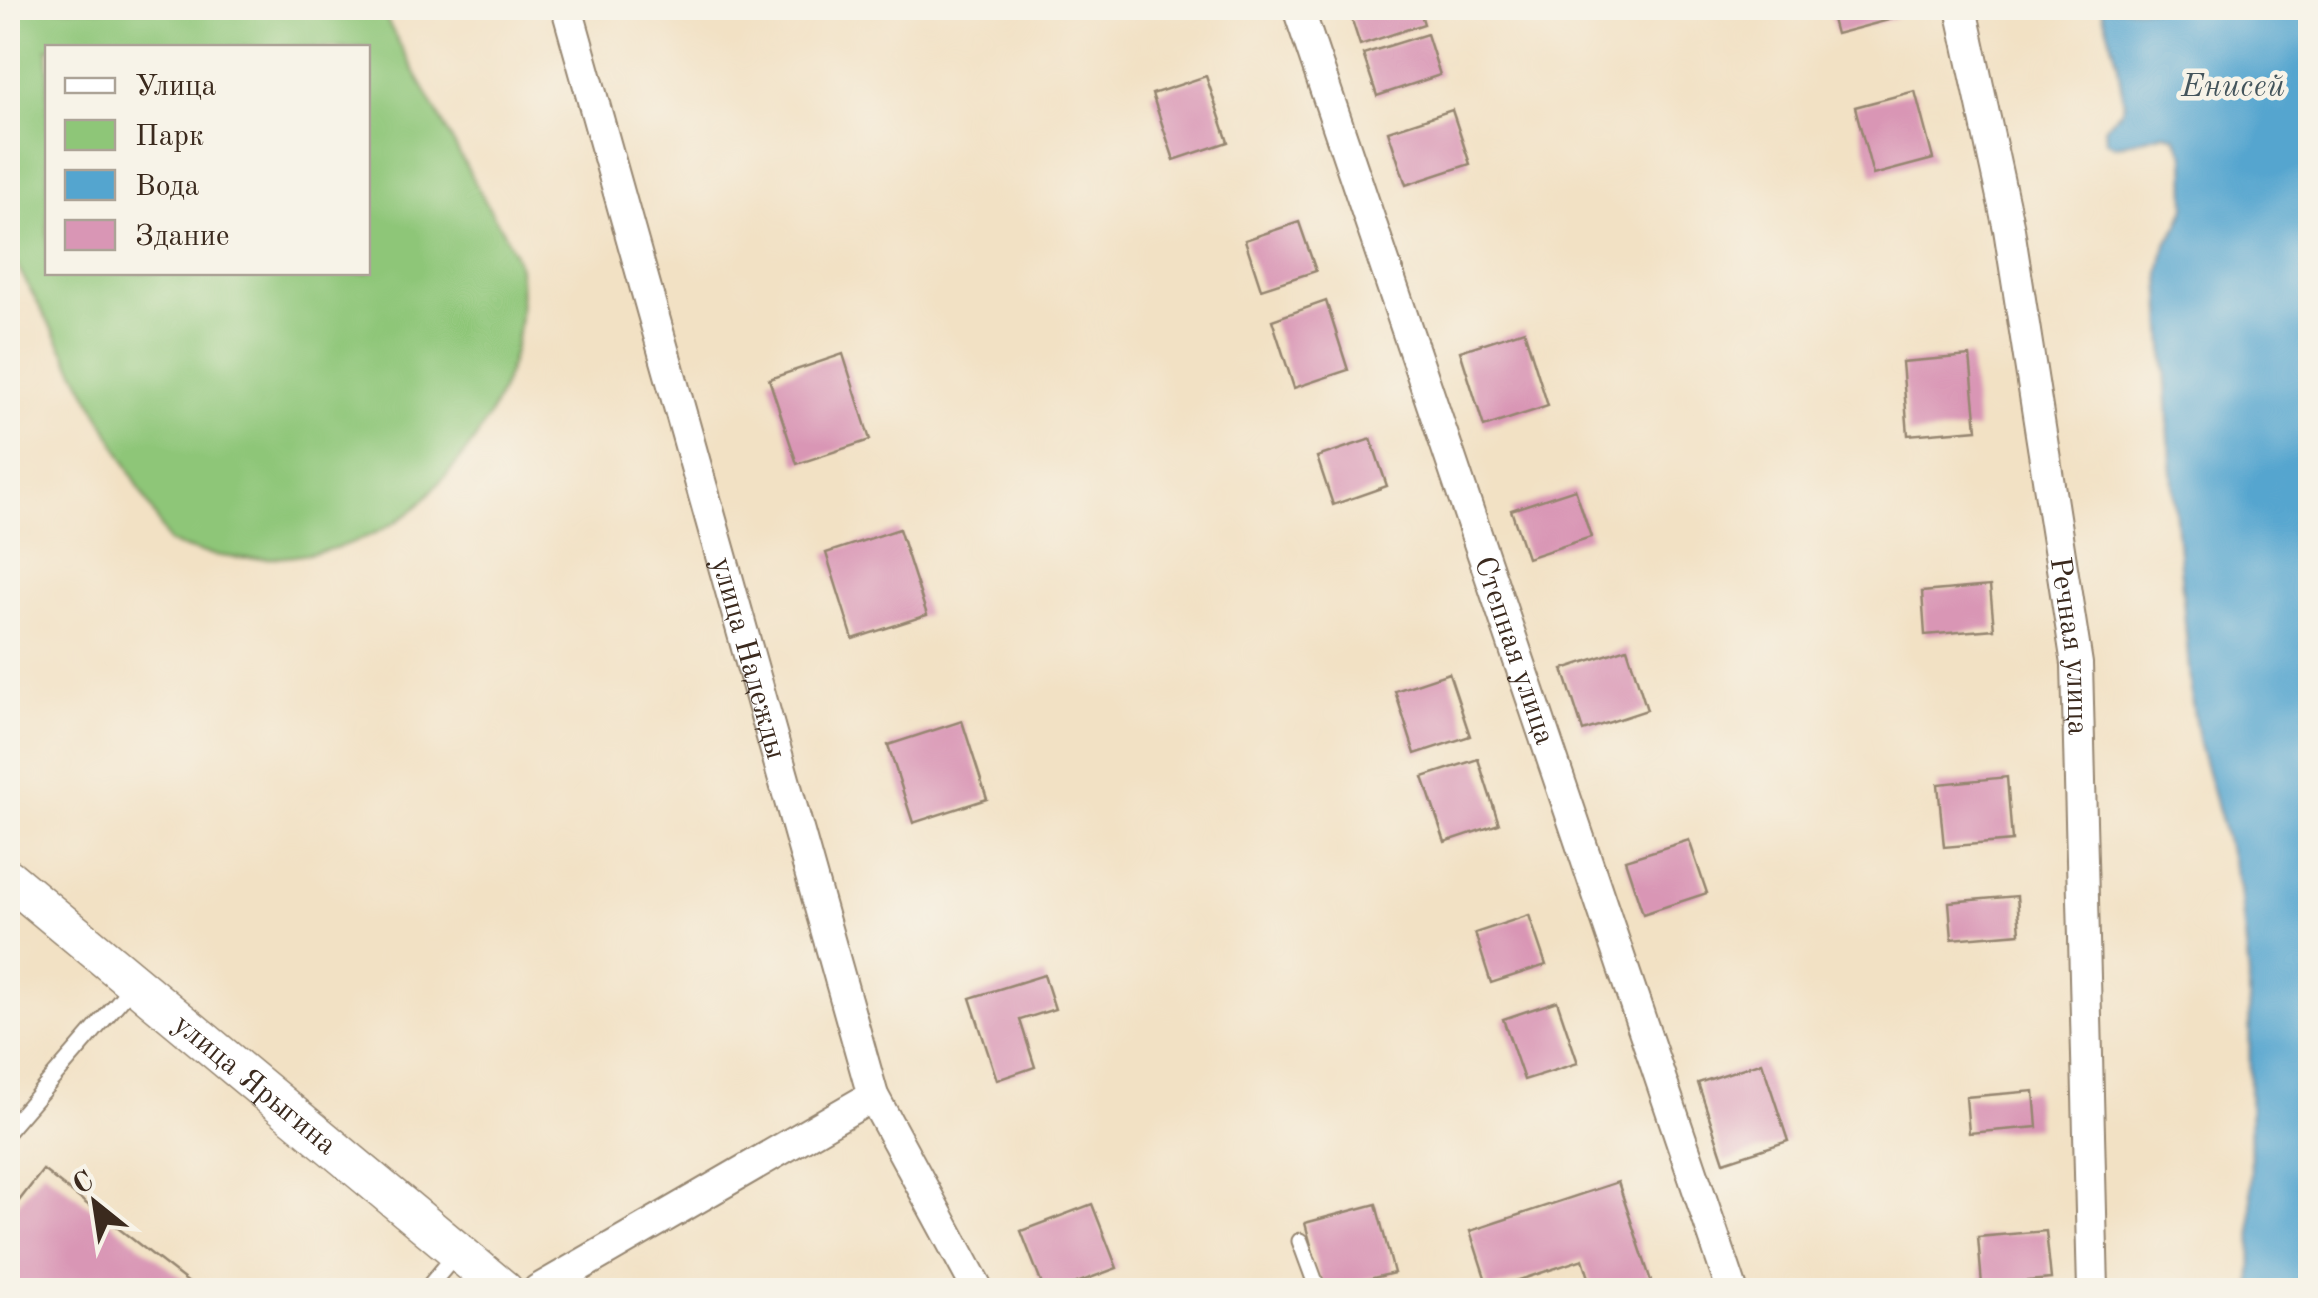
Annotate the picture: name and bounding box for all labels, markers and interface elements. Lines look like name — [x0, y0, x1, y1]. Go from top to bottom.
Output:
legend — [45, 45, 370, 275]
text: Улица — [135, 72, 217, 102]
water label: Енисей — [2180, 72, 2285, 104]
text: Парк — [135, 122, 204, 152]
text: Вода — [135, 172, 199, 202]
text: Здание — [135, 222, 230, 252]
street label: Степная улица — [1468, 553, 1559, 749]
street label: улица Надежды — [705, 554, 790, 763]
street label: Речная улица — [2043, 555, 2092, 736]
street label: улица Ярыгина — [167, 1009, 342, 1161]
north arrow — [45, 1153, 145, 1253]
text: С — [68, 1166, 99, 1201]

